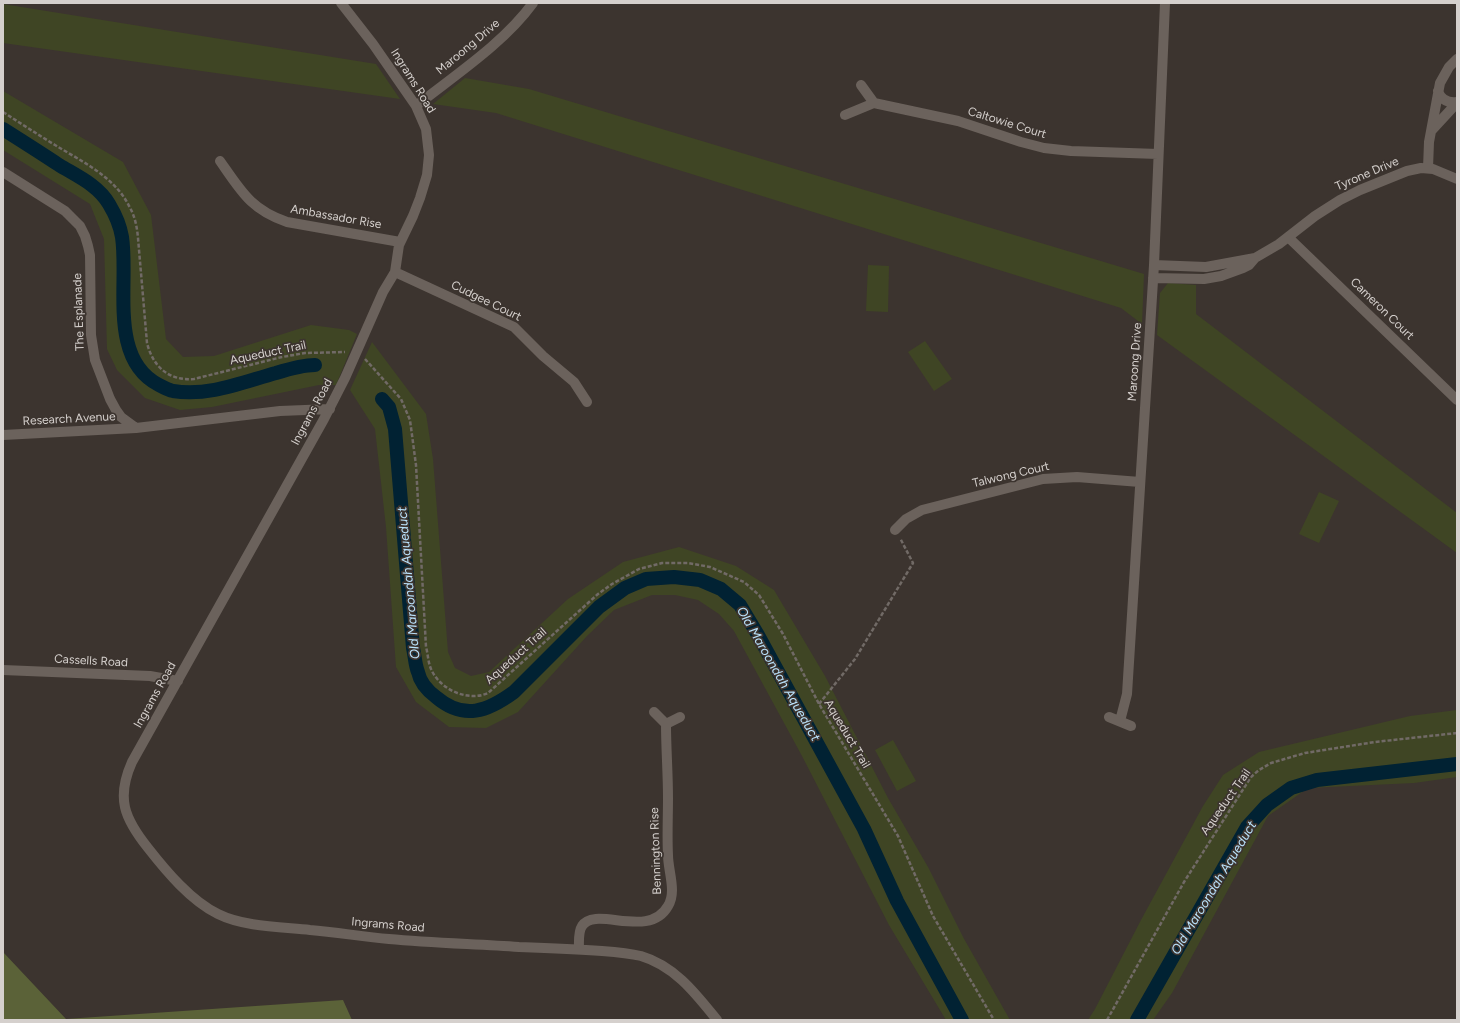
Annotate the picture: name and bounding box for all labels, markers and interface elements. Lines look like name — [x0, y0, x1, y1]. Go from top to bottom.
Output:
street label: Maroong Drive — [433, 16, 503, 78]
street label: Ingrams Road — [387, 46, 439, 116]
street label: Caltowie Court — [966, 104, 1048, 142]
street label: Tyrone Drive — [1333, 154, 1401, 194]
street label: Ambassador Rise — [289, 202, 383, 232]
street label: The Esplanade — [70, 273, 88, 351]
street label: Cameron Court — [1347, 275, 1417, 343]
street label: Cudgee Court — [449, 278, 523, 324]
street label: Maroong Drive — [1125, 322, 1145, 402]
street label: Aqueduct Trail — [229, 338, 307, 368]
street label: Ingrams Road — [288, 376, 336, 448]
street label: Research Avenue — [22, 409, 116, 429]
street label: Talwong Court — [971, 459, 1051, 491]
water label: Old Maroondah Aqueduct — [395, 506, 423, 660]
water label: Old Maroondah Aqueduct — [733, 604, 823, 744]
street label: Aqueduct Trail — [482, 625, 550, 687]
street label: Cassells Road — [54, 652, 128, 670]
street label: Ingrams Road — [131, 659, 179, 731]
street label: Aqueduct Trail — [821, 697, 873, 771]
street label: Aqueduct Trail — [1198, 766, 1254, 838]
street label: Bennington Rise — [647, 807, 665, 895]
water label: Old Maroondah Aqueduct — [1168, 819, 1260, 957]
street label: Ingrams Road — [351, 915, 425, 935]

